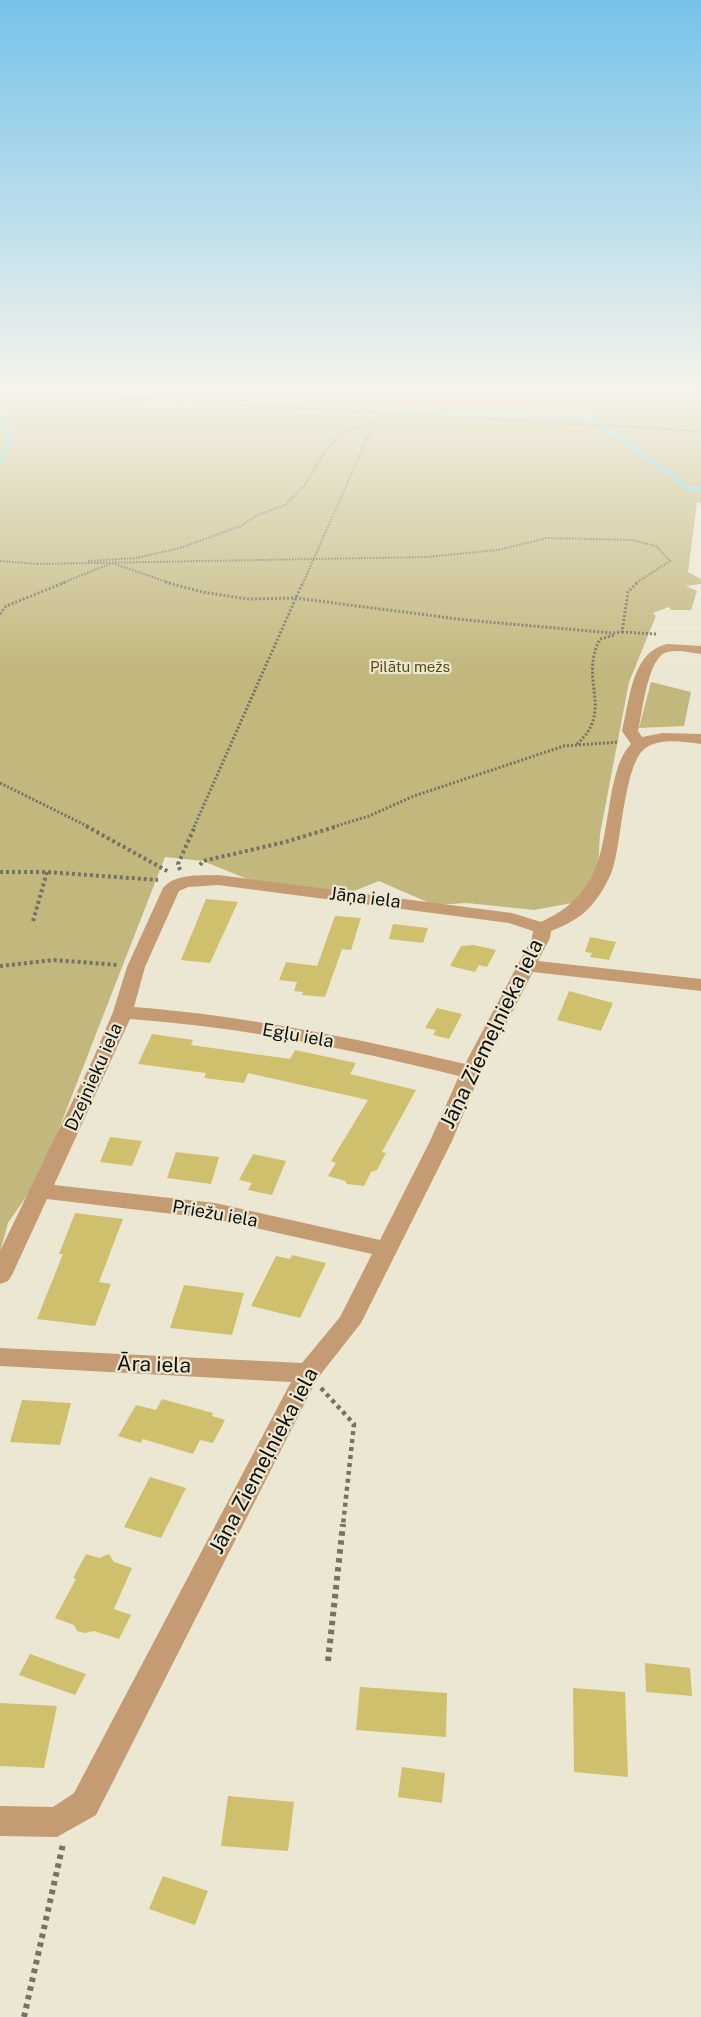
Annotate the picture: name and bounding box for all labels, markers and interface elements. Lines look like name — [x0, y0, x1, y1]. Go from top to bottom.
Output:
park label: Pilātu mežs — [370, 658, 450, 676]
street label: Jāņa iela — [328, 883, 402, 913]
street label: Jāņa Ziemeļnieka iela — [435, 935, 549, 1133]
street label: Egļu iela — [261, 1019, 335, 1053]
street label: Dzejnieku iela — [61, 1020, 127, 1134]
street label: Priežu iela — [171, 1196, 259, 1232]
street label: Āra iela — [116, 1351, 192, 1379]
street label: Jāņa Ziemeļnieka iela — [204, 1364, 324, 1558]

